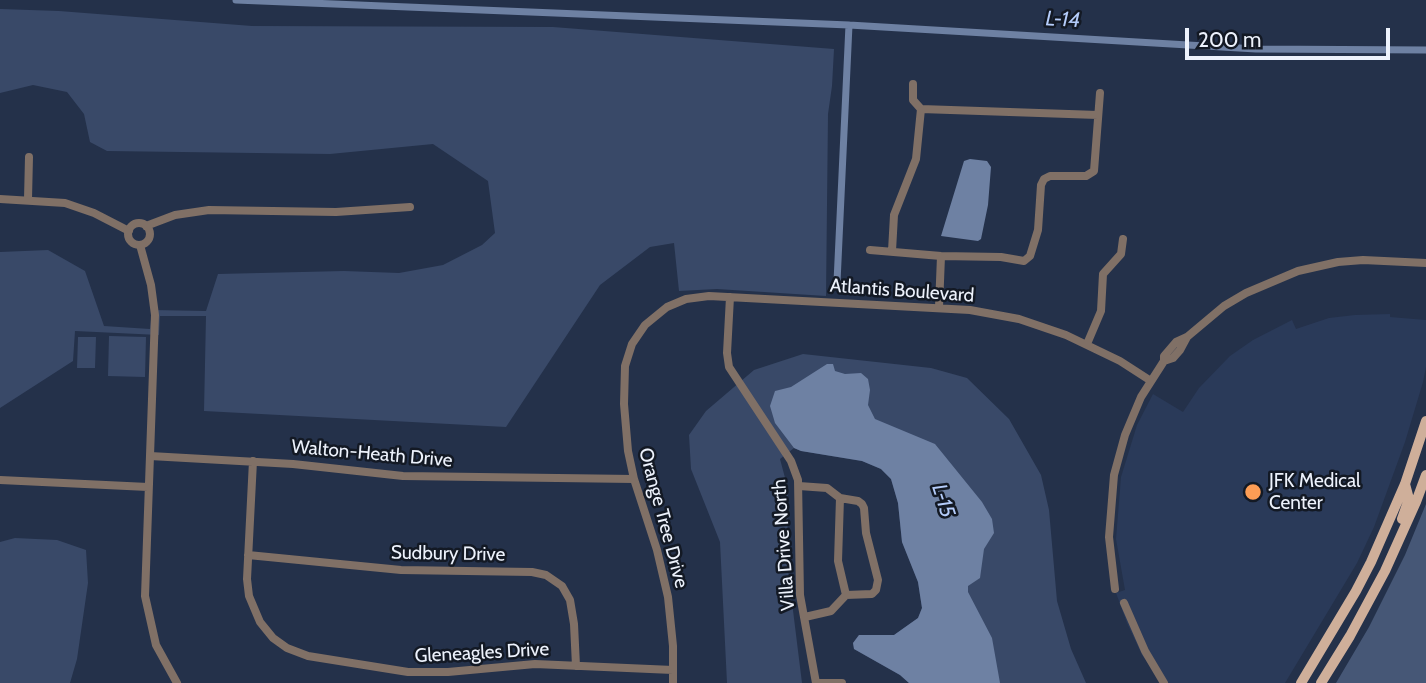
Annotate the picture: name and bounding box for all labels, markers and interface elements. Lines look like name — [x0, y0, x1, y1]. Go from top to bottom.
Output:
water label: L-14 — [1045, 7, 1081, 33]
scale bar — [1188, 14, 1393, 58]
text: 200 m — [1198, 27, 1261, 52]
street label: Atlantis Boulevard — [829, 275, 975, 307]
street label: Walton-Heath Drive — [291, 436, 453, 472]
street label: Orange Tree Drive — [633, 445, 693, 591]
place label: JFK Medical Center — [1269, 470, 1361, 514]
street label: Villa Drive North — [768, 478, 800, 612]
water label: L-15 — [926, 481, 960, 521]
marker: JFK Medical Center — [1243, 482, 1263, 502]
street label: Sudbury Drive — [391, 542, 505, 566]
street label: Gleneagles Drive — [414, 638, 550, 668]

